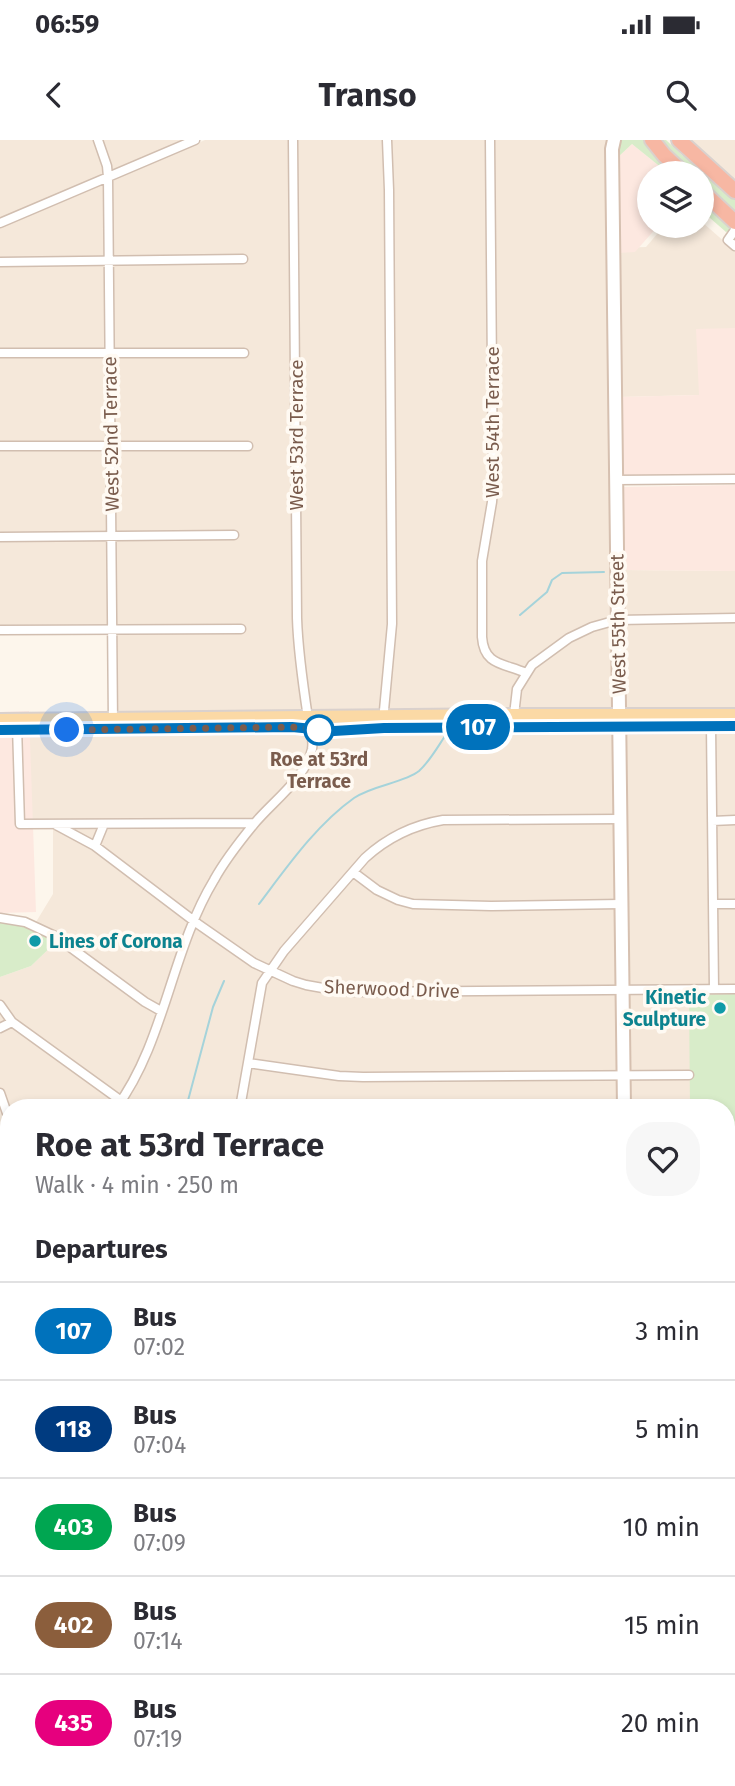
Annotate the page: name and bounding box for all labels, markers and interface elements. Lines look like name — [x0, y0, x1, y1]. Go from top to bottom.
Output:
text: 06:59 — [35, 9, 99, 40]
icon: back — [35, 76, 73, 114]
text: Transo — [318, 76, 417, 114]
icon: search — [662, 76, 700, 114]
map controls — [637, 161, 714, 238]
button: layers — [637, 161, 714, 238]
street label: West 54th Terrace — [481, 346, 504, 498]
street label: West 52nd Terrace — [98, 356, 124, 512]
street label: West 53rd Terrace — [285, 359, 308, 511]
street label: West 55th Street — [605, 554, 631, 694]
line badge: 107 — [438, 704, 518, 750]
your location — [49, 712, 84, 747]
text: 107 — [460, 713, 496, 741]
marker: Roe at 53rd Terrace — [304, 715, 334, 745]
place label: Roe at 53rd Terrace — [270, 748, 368, 793]
place label: Lines of Corona — [49, 930, 183, 953]
marker: Lines of Corona — [27, 933, 43, 949]
street label: Sherwood Drive — [324, 975, 460, 1003]
place label: Kinetic Sculpture — [623, 986, 706, 1031]
marker: Kinetic Sculpture — [712, 1000, 728, 1016]
button: heart — [626, 1122, 700, 1196]
text: Roe at 53rd Terrace — [35, 1125, 324, 1165]
text: Walk · 4 min · 250 m — [35, 1171, 239, 1199]
text: Departures — [35, 1234, 168, 1265]
text: Bus — [133, 1302, 176, 1333]
text: 3 min — [635, 1316, 700, 1347]
text: 107 — [56, 1317, 91, 1345]
text: 07:02 — [133, 1333, 185, 1361]
text: Bus — [133, 1400, 176, 1431]
text: 5 min — [635, 1414, 700, 1445]
text: 118 — [56, 1415, 91, 1443]
text: 07:04 — [133, 1431, 186, 1459]
text: Bus — [133, 1498, 176, 1529]
text: 10 min — [622, 1512, 700, 1543]
text: 403 — [54, 1513, 93, 1541]
text: 07:09 — [133, 1529, 186, 1557]
text: Bus — [133, 1596, 176, 1627]
text: 15 min — [624, 1610, 700, 1641]
text: 402 — [54, 1611, 93, 1639]
text: 07:14 — [133, 1627, 182, 1655]
text: Bus — [133, 1694, 176, 1725]
text: 20 min — [621, 1708, 700, 1739]
text: 435 — [54, 1709, 93, 1737]
text: 07:19 — [133, 1725, 182, 1753]

